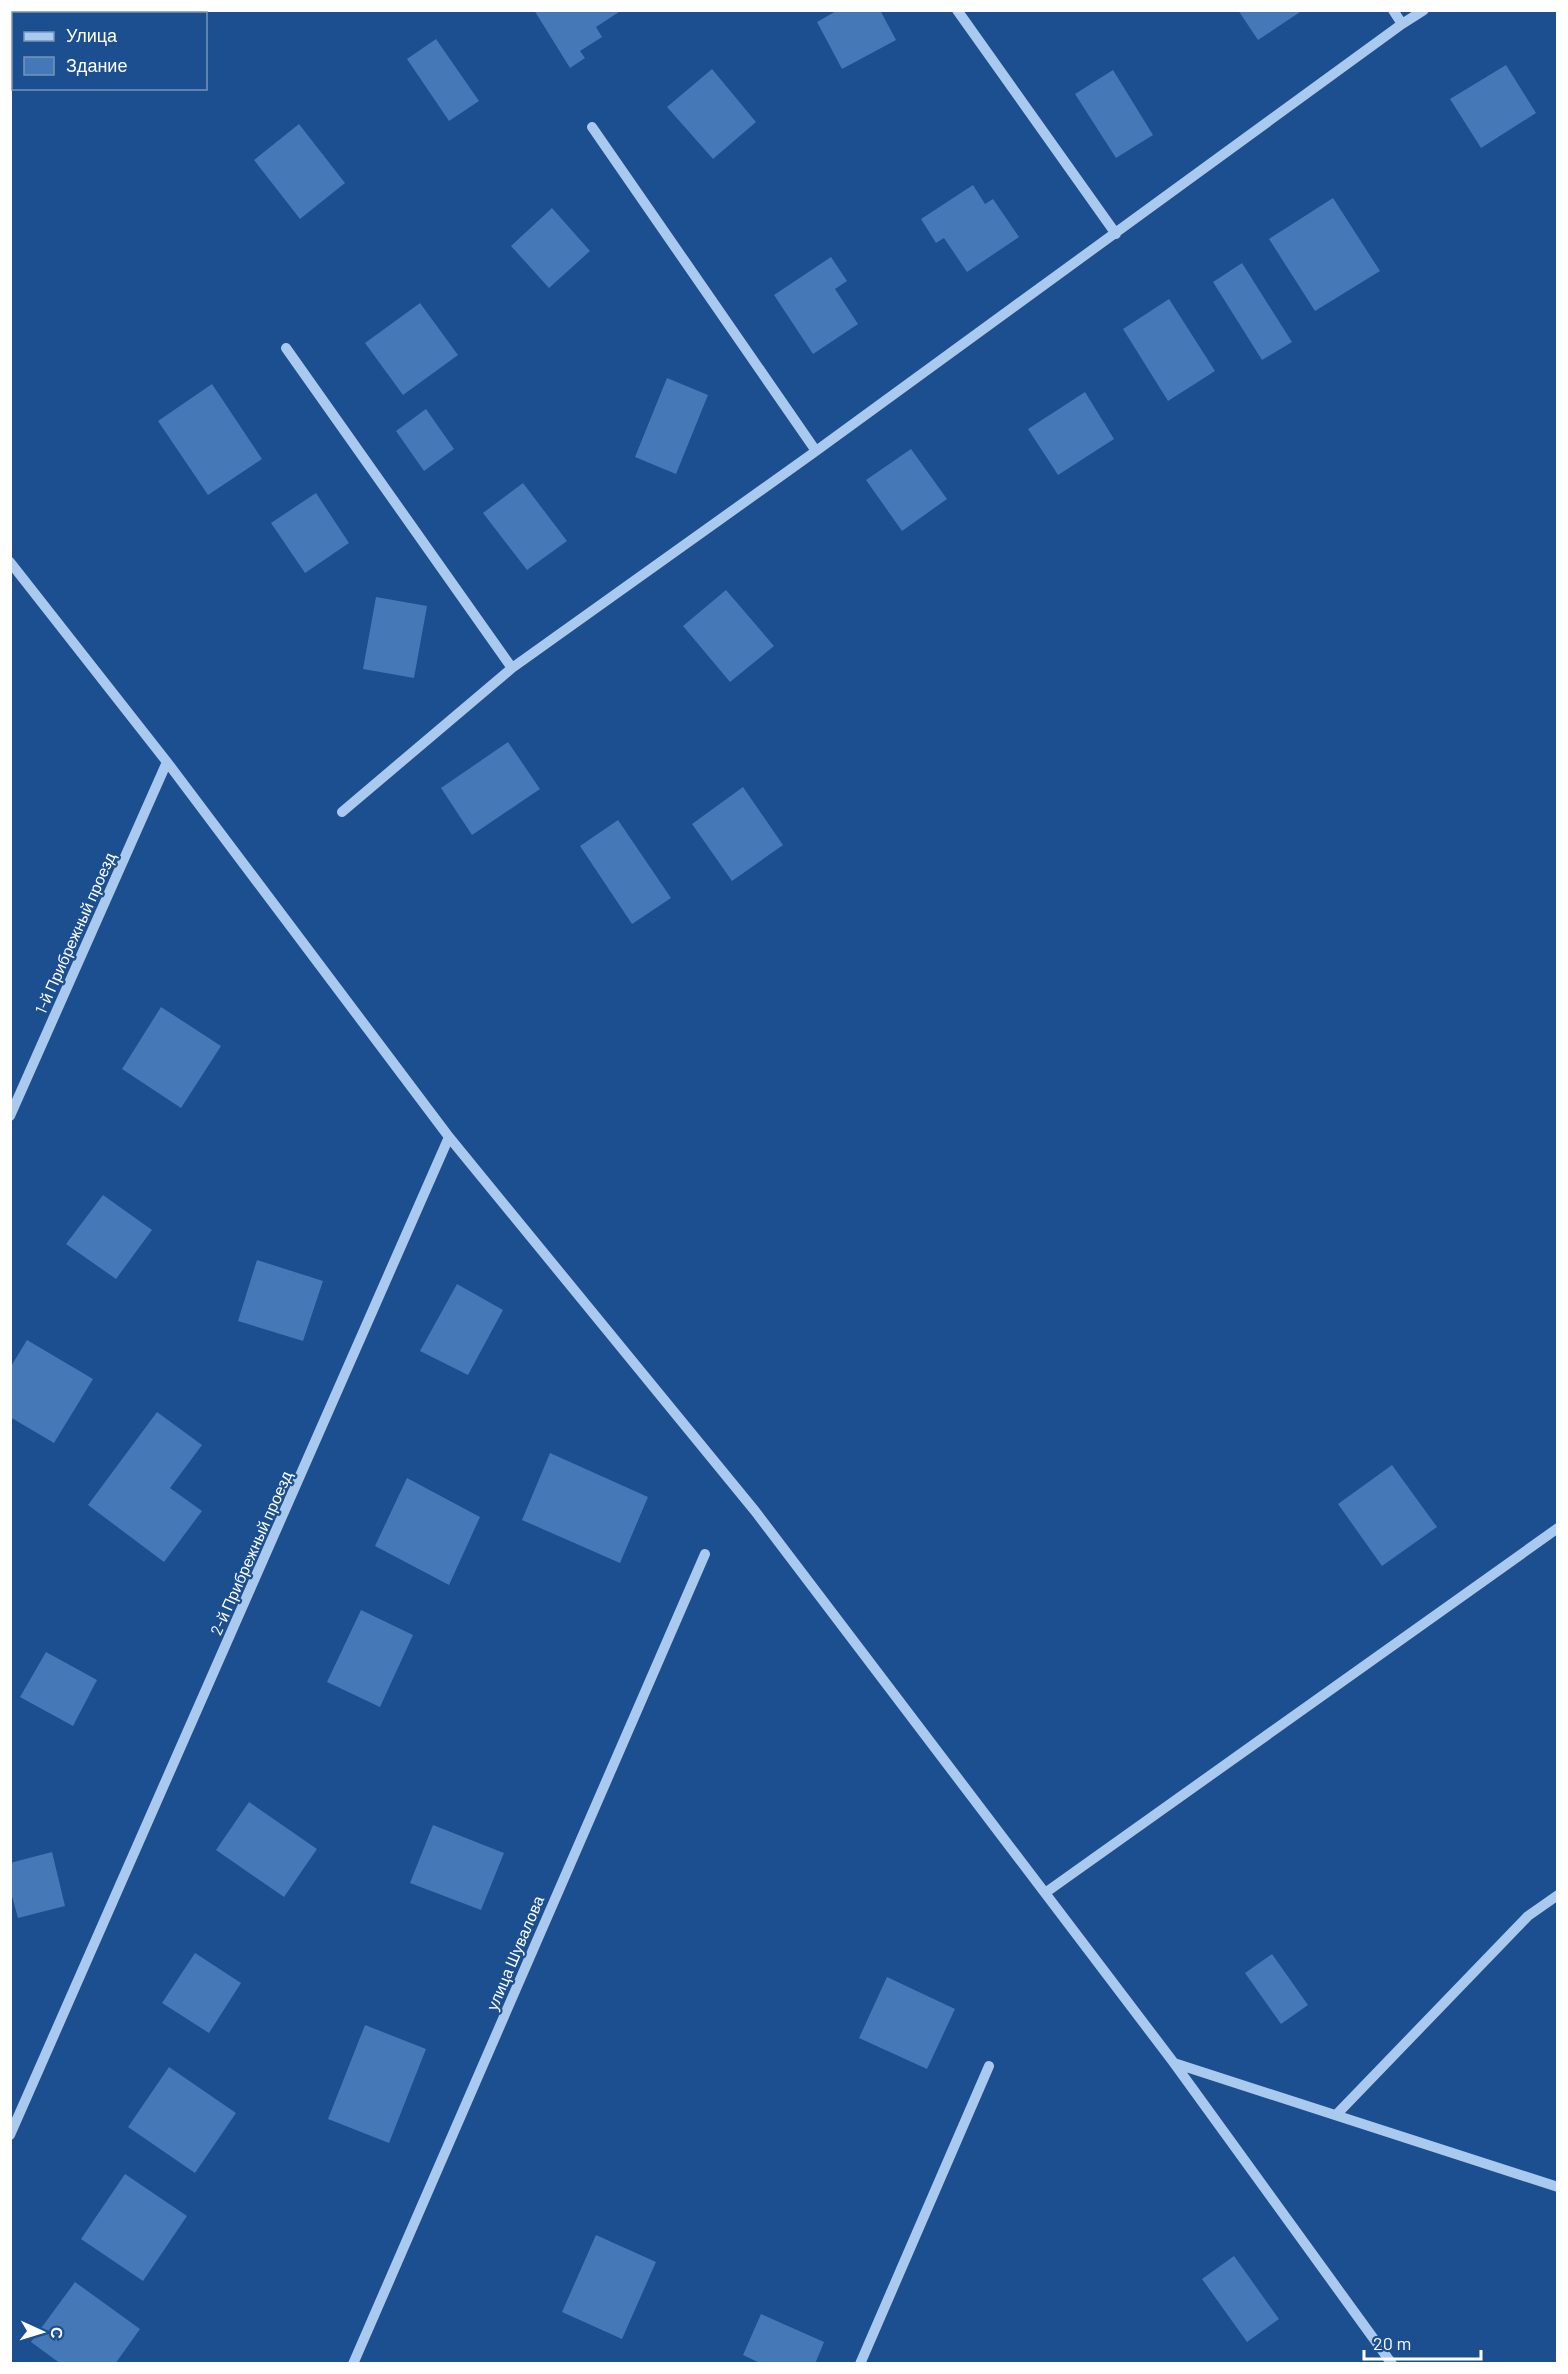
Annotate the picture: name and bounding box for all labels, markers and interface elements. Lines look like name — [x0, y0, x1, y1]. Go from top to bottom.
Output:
legend — [12, 12, 207, 90]
text: Улица — [66, 24, 118, 46]
text: Здание — [66, 54, 127, 76]
street label: 1-й Прибрежный проезд — [30, 849, 119, 1016]
street label: 2-й Прибрежный проезд — [206, 1467, 296, 1638]
street label: улица Шувалова — [482, 1893, 547, 2013]
north arrow — [12, 2302, 72, 2362]
scale bar — [1364, 2323, 1481, 2361]
text: С — [48, 2327, 67, 2340]
text: 20 m — [1373, 2332, 1411, 2354]

